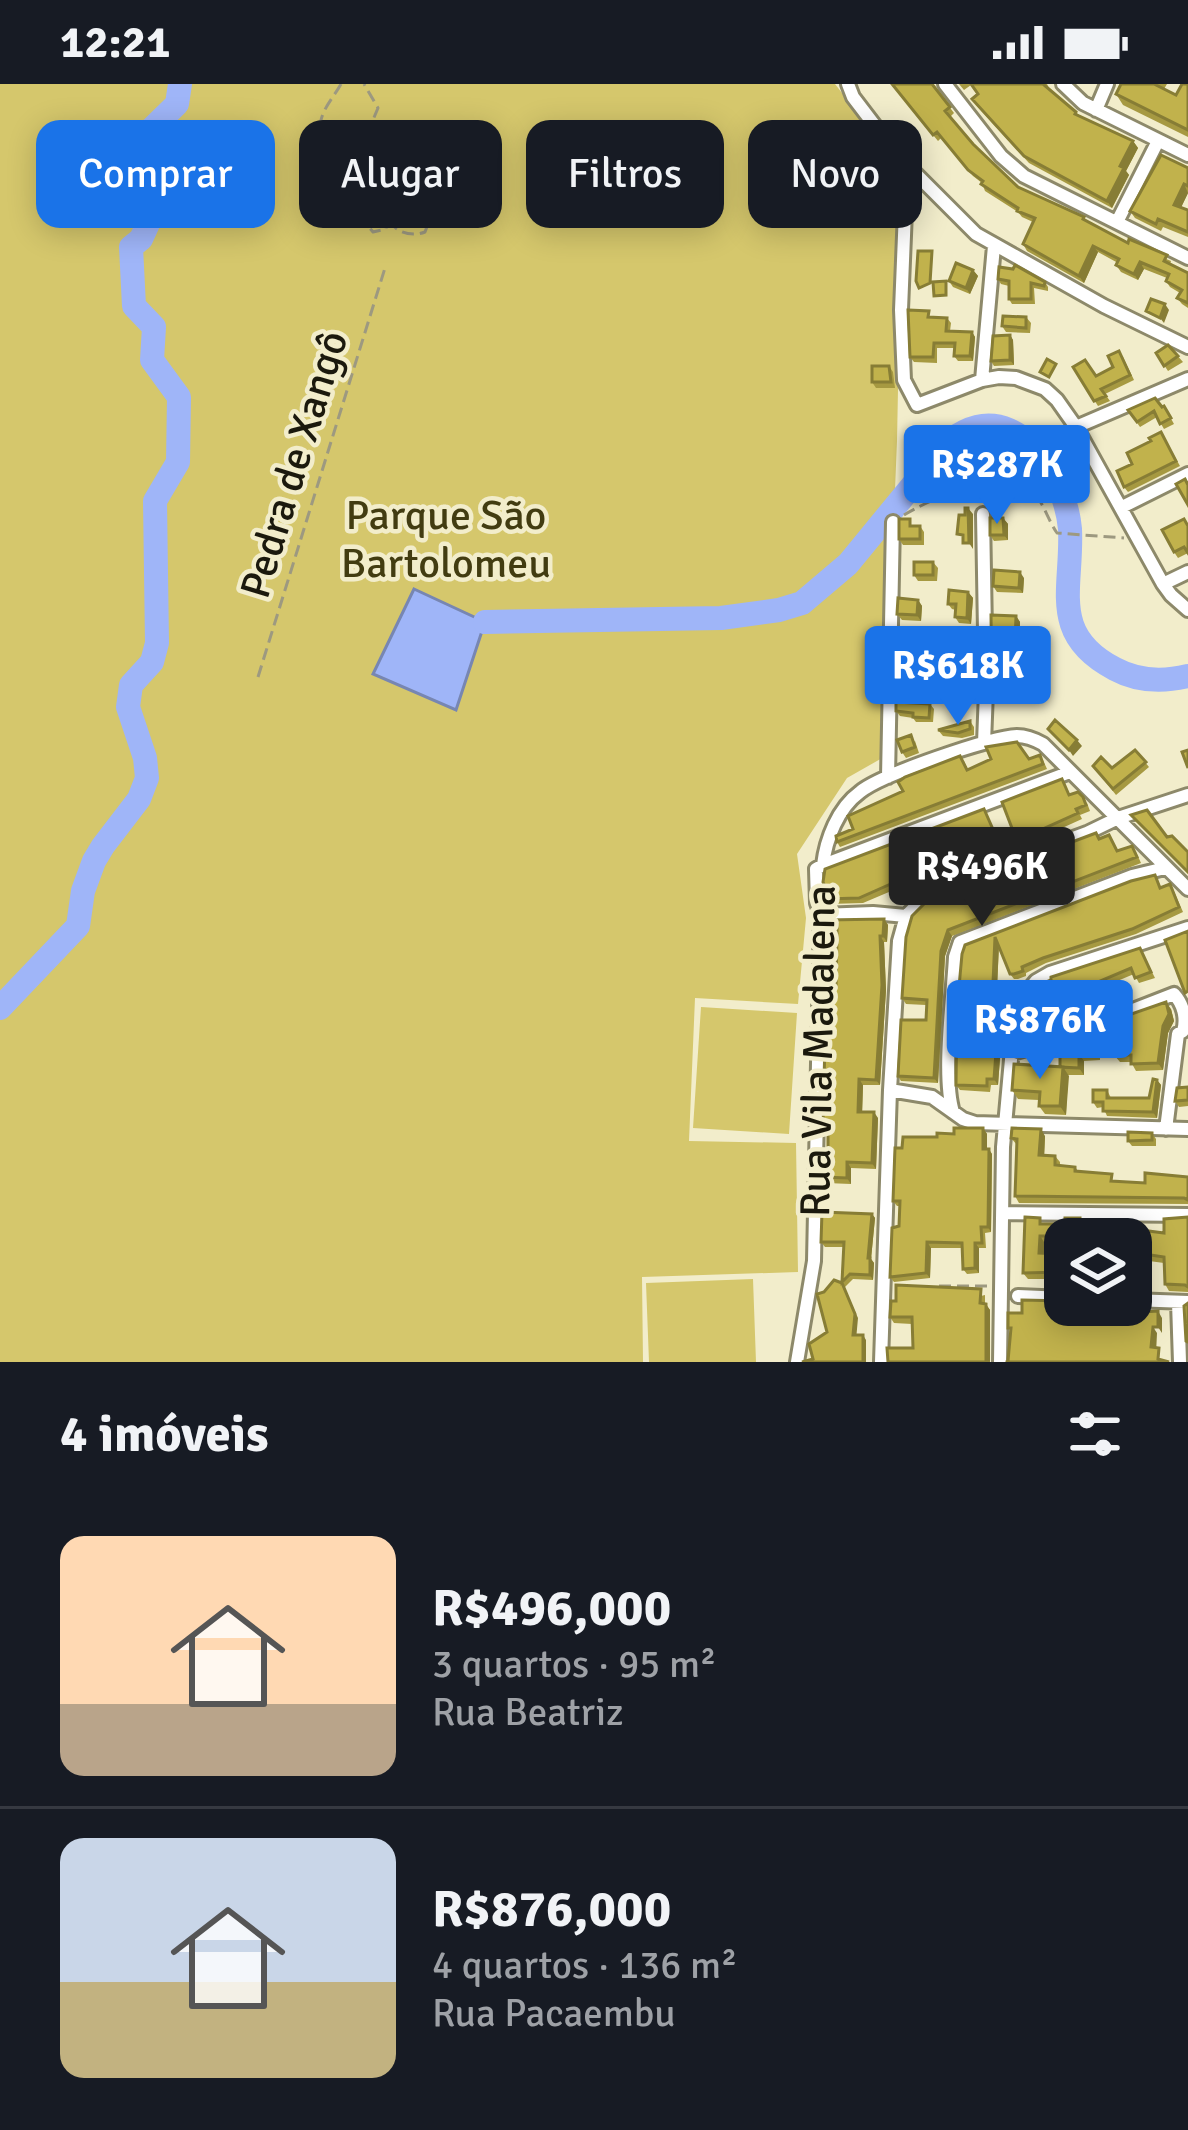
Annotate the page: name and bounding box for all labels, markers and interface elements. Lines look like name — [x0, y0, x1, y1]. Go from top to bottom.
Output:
text: 12:21 — [60, 15, 170, 70]
chip: Comprar — [36, 120, 275, 228]
chip: Alugar — [299, 120, 502, 228]
chip: Filtros — [526, 120, 724, 228]
chip: Novo — [748, 120, 922, 228]
street label: Pedra de Xangô — [230, 325, 359, 604]
pin: R$287K — [899, 425, 1095, 527]
text: R$287K — [931, 440, 1063, 488]
park label: Parque São Bartolomeu — [341, 490, 551, 589]
pin: R$618K — [860, 626, 1056, 728]
text: R$618K — [892, 641, 1024, 689]
pin: R$496K — [884, 827, 1080, 929]
text: R$496K — [916, 842, 1048, 890]
street label: Rua Vila Madalena — [790, 885, 847, 1217]
pin: R$876K — [942, 980, 1138, 1082]
text: R$876K — [974, 995, 1106, 1043]
map controls — [1044, 1218, 1152, 1326]
button: layers — [1044, 1218, 1152, 1326]
icon: filters — [1062, 1401, 1128, 1467]
text: 4 imóveis — [60, 1403, 269, 1466]
text: R$496,000 — [432, 1577, 671, 1640]
icon: home — [156, 1584, 300, 1728]
text: 3 quartos · 95 m² — [432, 1640, 716, 1688]
text: Rua Beatriz — [432, 1688, 623, 1736]
text: R$876,000 — [432, 1878, 671, 1941]
icon: home — [156, 1886, 300, 2030]
text: 4 quartos · 136 m² — [432, 1941, 737, 1989]
text: Rua Pacaembu — [432, 1989, 676, 2037]

